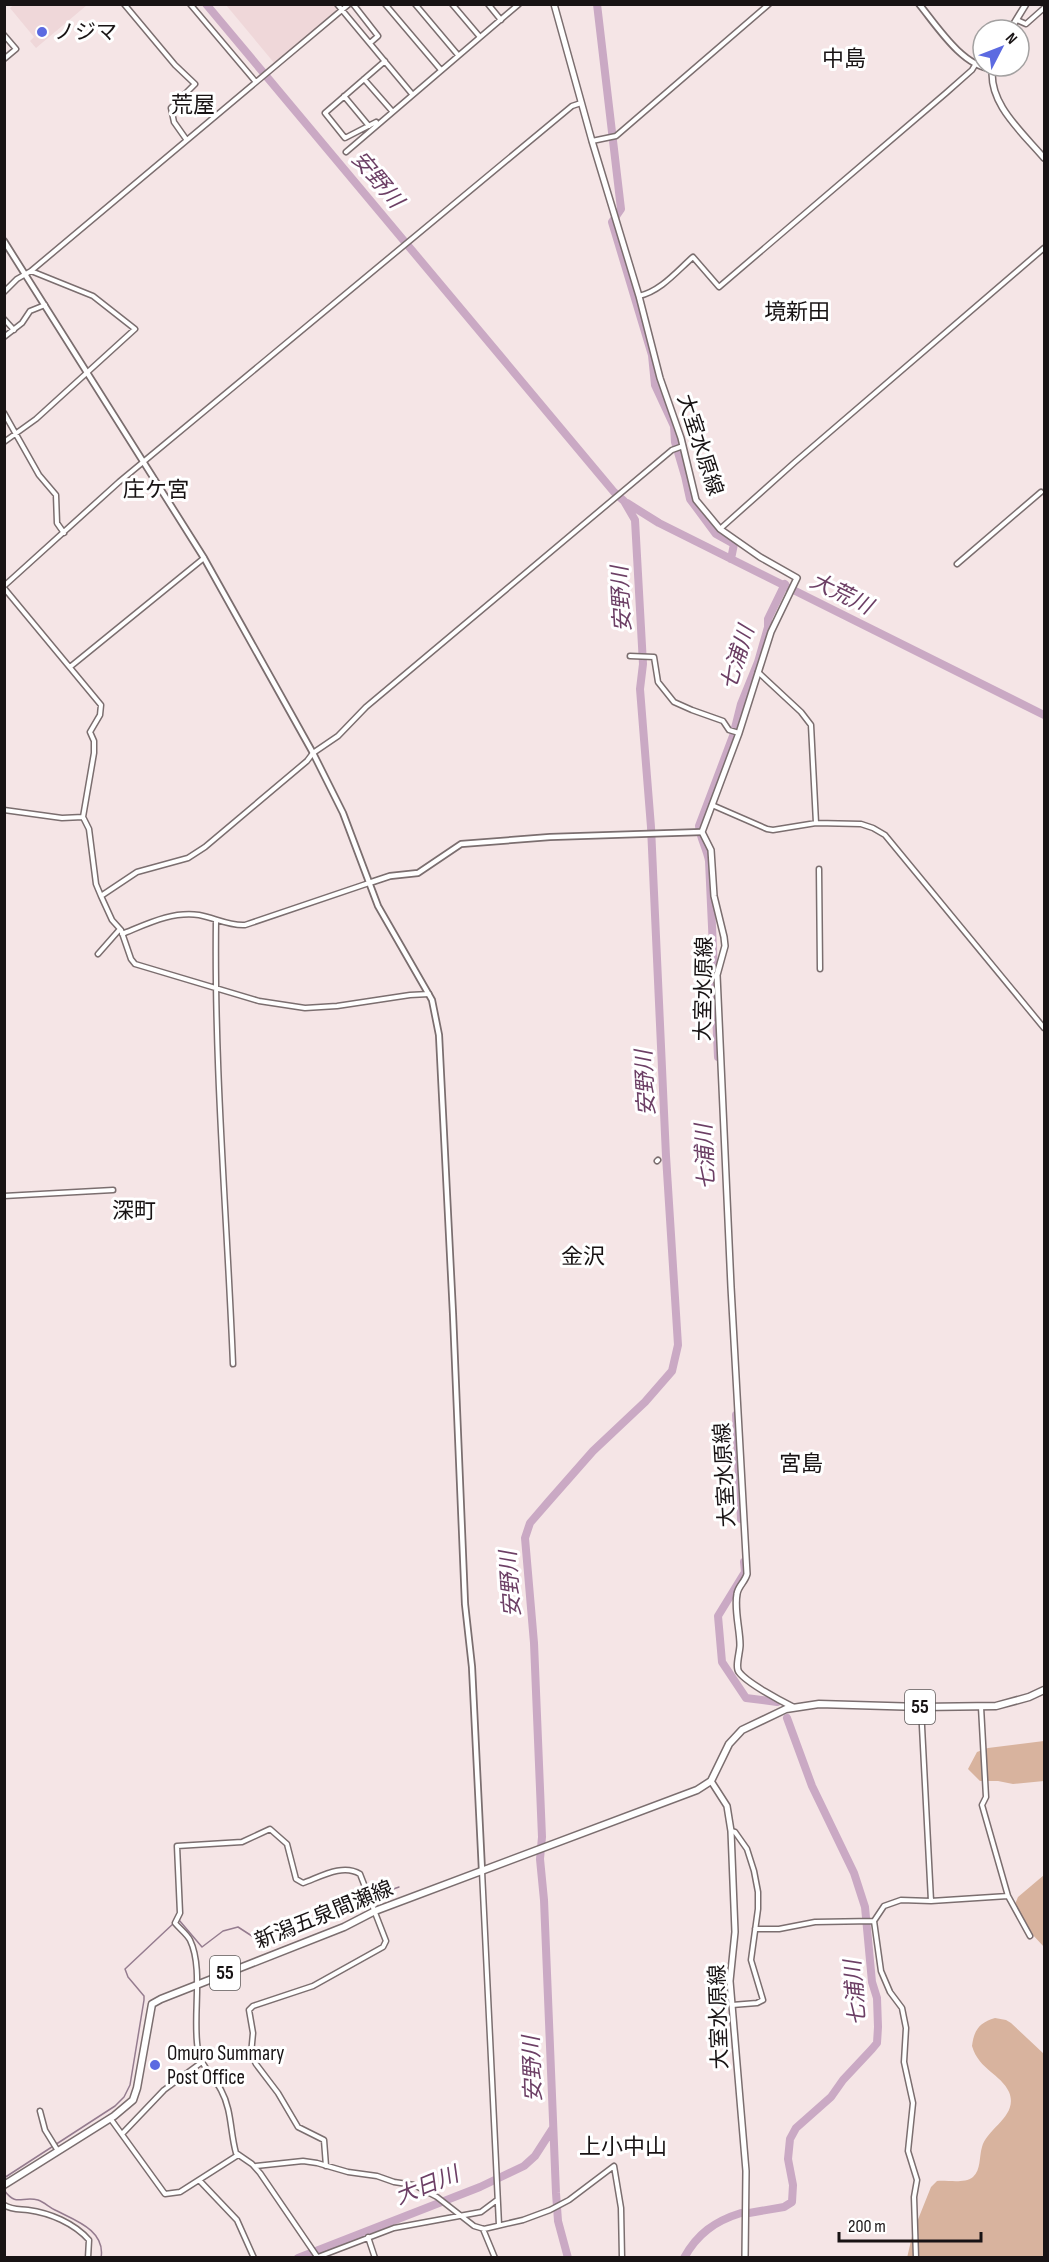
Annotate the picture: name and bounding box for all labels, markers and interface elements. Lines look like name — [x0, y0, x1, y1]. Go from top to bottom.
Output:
north arrow — [971, 18, 1031, 78]
place label: ノジマ — [54, 20, 117, 45]
marker: ノジマ — [35, 25, 49, 39]
text: N — [1001, 29, 1021, 48]
district label: 中島 — [822, 46, 866, 73]
district label: 荒屋 — [171, 92, 215, 119]
water label: 安野川 — [345, 146, 410, 215]
district label: 境新田 — [764, 299, 830, 326]
street label: 大室水原線 — [672, 391, 728, 499]
district label: 庄ケ宮 — [123, 477, 189, 504]
water label: 安野川 — [607, 563, 637, 633]
water label: 大荒川 — [805, 567, 878, 621]
water label: 七浦川 — [715, 621, 761, 694]
street label: 大室水原線 — [691, 936, 717, 1042]
water label: 安野川 — [631, 1047, 661, 1117]
water label: 七浦川 — [691, 1121, 721, 1191]
district label: 深町 — [112, 1198, 156, 1225]
district label: 金沢 — [561, 1244, 605, 1271]
street label: 大室水原線 — [710, 1422, 740, 1528]
district label: 宮島 — [779, 1451, 823, 1478]
water label: 安野川 — [495, 1548, 527, 1618]
road number: 55 — [905, 1690, 935, 1724]
street label: 新潟五泉間瀬線 — [251, 1876, 397, 1954]
road number: 55 — [210, 1956, 240, 1990]
water label: 七浦川 — [840, 1957, 872, 2027]
street label: 大室水原線 — [705, 1964, 733, 2070]
water label: 安野川 — [518, 2034, 548, 2102]
place label: Omuro Summary Post Office — [167, 2041, 284, 2090]
marker: Omuro Summary Post Office — [148, 2058, 162, 2072]
district label: 上小中山 — [579, 2134, 667, 2161]
water label: 大日川 — [391, 2160, 465, 2211]
scale bar — [839, 2205, 982, 2243]
text: 200 m — [848, 2216, 886, 2237]

